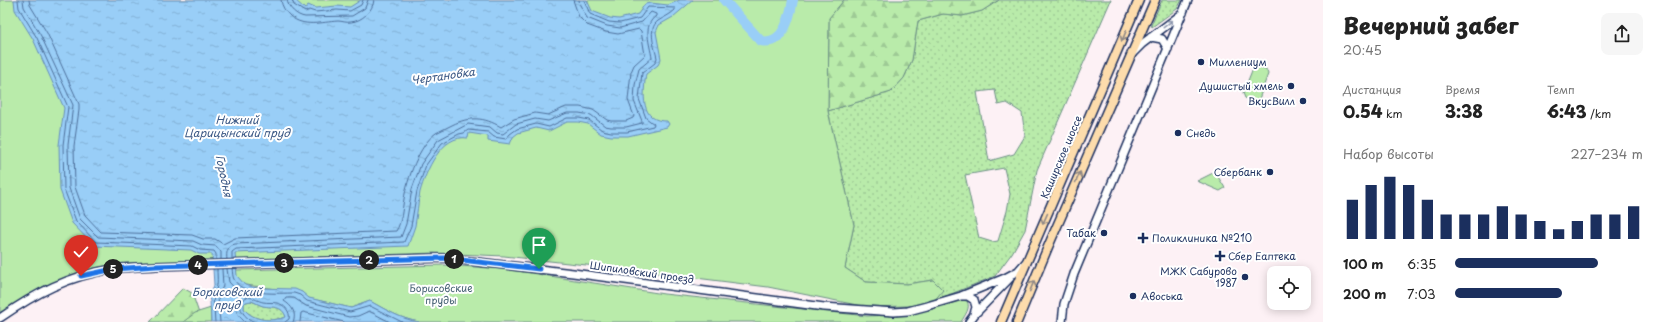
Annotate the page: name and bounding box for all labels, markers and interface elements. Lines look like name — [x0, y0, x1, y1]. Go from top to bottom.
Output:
text: Вечерний забег — [1343, 8, 1519, 41]
button: share — [1601, 13, 1643, 55]
one-way arrow — [1162, 19, 1173, 28]
one-way arrow — [1120, 29, 1127, 41]
text: 20:45 — [1343, 40, 1382, 59]
place label: Миллениум — [1209, 54, 1267, 69]
marker: Миллениум — [1196, 57, 1206, 67]
water label: Чертановка — [410, 62, 477, 88]
place label: Душистый хмель — [1198, 78, 1283, 94]
marker: Душистый хмель — [1286, 81, 1296, 91]
text: Дистанция — [1343, 81, 1401, 98]
text: Время — [1445, 81, 1480, 98]
text: Темп — [1547, 81, 1575, 98]
place label: ВкусВилл — [1248, 93, 1295, 109]
marker: ВкусВилл — [1298, 96, 1308, 106]
text: 0.54 — [1343, 98, 1382, 124]
text: 3:38 — [1445, 98, 1483, 124]
text: 6:43 — [1547, 98, 1587, 124]
text: km — [1382, 105, 1403, 122]
text: /km — [1587, 105, 1611, 122]
water label: Нижний Царицынский пруд — [184, 111, 291, 141]
street label: Каширское шоссе — [1036, 113, 1085, 201]
place label: Снедь — [1186, 125, 1216, 140]
marker: Снедь — [1173, 128, 1183, 138]
text: Набор высоты — [1343, 144, 1434, 163]
text: 227–234 m — [1570, 144, 1643, 163]
water label: Городня — [212, 153, 237, 199]
place label: Сбербанк — [1214, 164, 1262, 179]
marker: Сбербанк — [1265, 167, 1275, 177]
one-way arrow — [1075, 171, 1082, 183]
one-way arrow — [1040, 213, 1048, 225]
place label: Табак — [1066, 225, 1096, 240]
pin — [522, 228, 556, 269]
marker: Табак — [1099, 228, 1109, 238]
place label: Поликлиника №210 — [1152, 230, 1252, 245]
marker: Поликлиника №210 — [1137, 232, 1149, 244]
icon: arrive — [528, 234, 550, 256]
pin — [64, 235, 98, 276]
icon: check — [70, 241, 92, 263]
place label: Сбер Еаптека — [1228, 248, 1296, 263]
pin: 1 — [444, 249, 464, 269]
pin: 2 — [359, 250, 379, 270]
text: 1 — [451, 250, 457, 267]
text: 2 — [365, 251, 373, 268]
marker: Сбер Еаптека — [1215, 251, 1225, 261]
pin: 3 — [274, 253, 294, 273]
text: 3 — [280, 254, 288, 271]
text: 100 m — [1343, 254, 1384, 273]
text: 6:35 — [1407, 254, 1436, 273]
pin: 4 — [188, 255, 208, 275]
text: 4 — [194, 256, 202, 273]
street label: Шипиловский проезд — [589, 257, 695, 286]
pin: 5 — [103, 259, 123, 279]
text: 5 — [109, 260, 117, 277]
place label: МЖК Сабурово 1987 — [1160, 263, 1237, 290]
map controls — [1267, 266, 1311, 310]
button: locate — [1267, 266, 1311, 310]
marker: МЖК Сабурово 1987 — [1240, 272, 1250, 282]
park label: Борисовские пруды — [410, 280, 473, 307]
one-way arrow — [1029, 280, 1036, 292]
water label: Борисовский пруд — [192, 283, 263, 313]
text: 200 m — [1343, 284, 1387, 303]
text: 7:03 — [1407, 284, 1436, 303]
place label: Авоська — [1141, 288, 1184, 303]
marker: Авоська — [1128, 291, 1138, 301]

